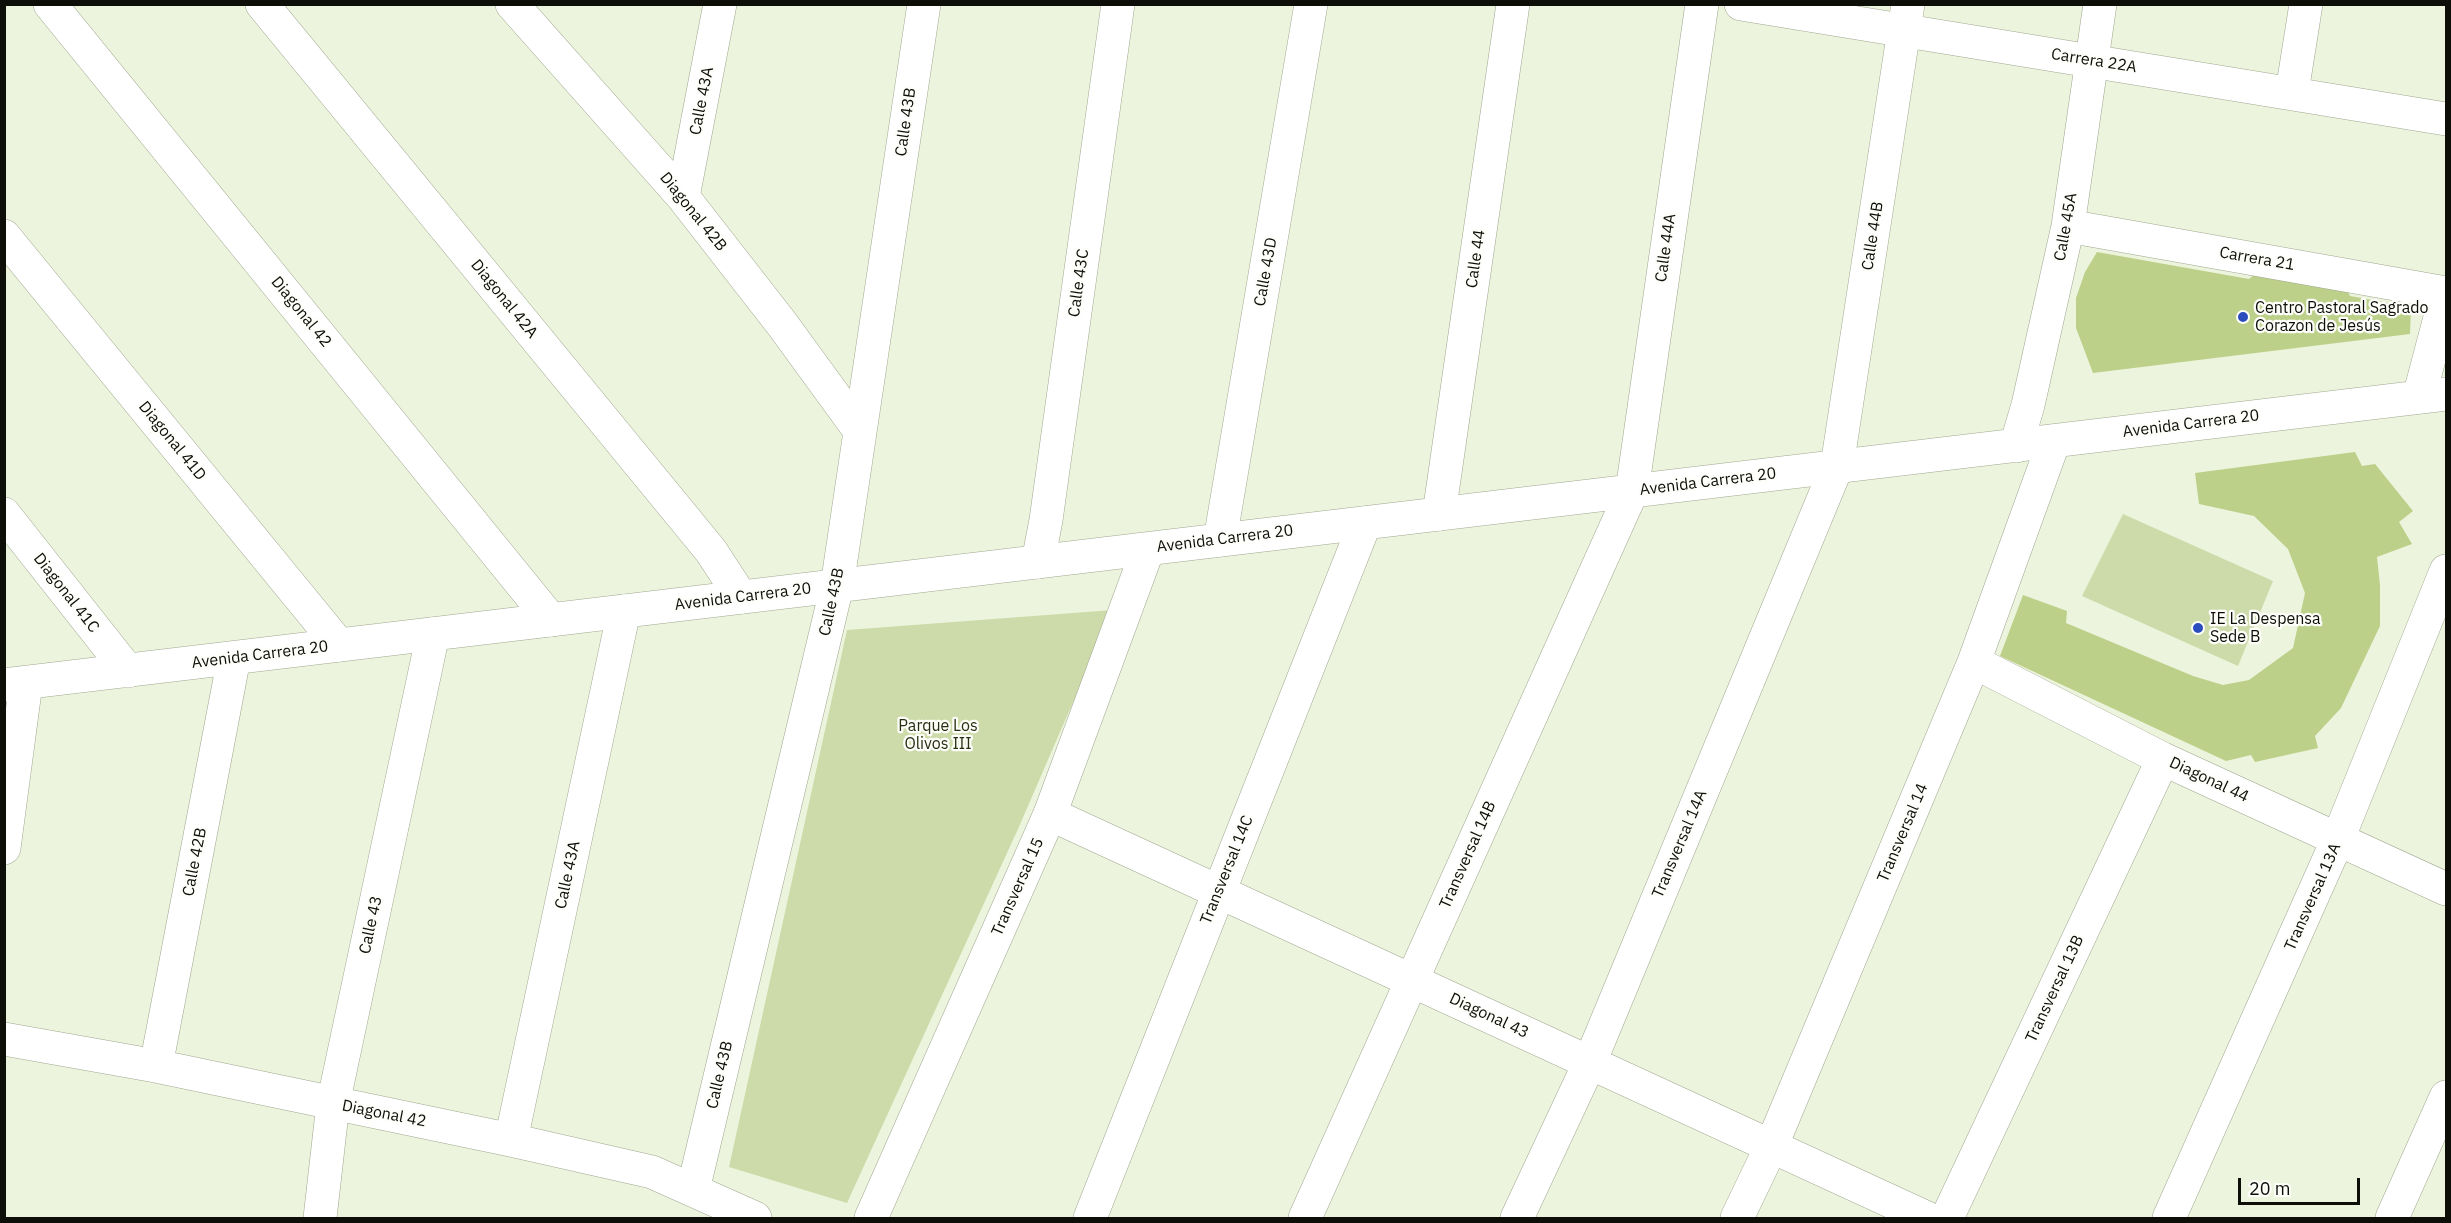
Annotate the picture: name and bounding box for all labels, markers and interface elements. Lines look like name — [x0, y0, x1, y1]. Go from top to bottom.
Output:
street label: Carrera 22A — [2050, 45, 2138, 77]
street label: Calle 43A — [686, 65, 718, 137]
street label: Calle 43B — [892, 86, 920, 158]
street label: Diagonal 42B — [655, 169, 731, 255]
street label: Calle 45A — [2051, 191, 2081, 263]
street label: Calle 44B — [1858, 200, 1888, 272]
street label: Calle 44A — [1652, 212, 1680, 284]
street label: Calle 44 — [1462, 229, 1490, 289]
street label: Calle 43D — [1251, 236, 1281, 308]
street label: Carrera 21 — [2218, 243, 2296, 275]
street label: Calle 43C — [1065, 248, 1093, 318]
street label: Diagonal 42A — [466, 256, 542, 342]
street label: Diagonal 42 — [267, 273, 335, 351]
place label: Centro Pastoral Sagrado Corazon de Jesús — [2255, 298, 2429, 336]
marker: Centro Pastoral Sagrado Corazon de Jesús — [2236, 310, 2250, 324]
street label: Diagonal 41D — [134, 398, 210, 484]
street label: Avenida Carrera 20 — [2122, 406, 2260, 442]
street label: Avenida Carrera 20 — [1639, 464, 1777, 500]
street label: Avenida Carrera 20 — [1156, 521, 1294, 557]
street label: Diagonal 41C — [29, 549, 103, 637]
street label: Calle 43B — [815, 566, 849, 638]
street label: Avenida Carrera 20 — [674, 579, 812, 615]
place label: IE La Despensa Sede B — [2210, 609, 2321, 647]
marker: IE La Despensa Sede B — [2191, 621, 2205, 635]
street label: Avenida Carrera 20 — [191, 637, 329, 673]
park label: Parque Los Olivos III — [898, 716, 978, 754]
street label: Diagonal 44 — [2166, 753, 2252, 807]
street label: Transversal 14 — [1874, 781, 1932, 885]
street label: Transversal 14A — [1649, 787, 1711, 901]
street label: Transversal 14B — [1436, 798, 1500, 912]
street label: Transversal 14C — [1196, 813, 1258, 927]
street label: Calle 42B — [179, 826, 211, 898]
street label: Transversal 15 — [988, 835, 1048, 939]
street label: Calle 43A — [551, 839, 585, 911]
street label: Transversal 13A — [2281, 840, 2345, 954]
street label: Calle 43 — [355, 894, 387, 956]
street label: Transversal 13B — [2022, 932, 2088, 1046]
street label: Diagonal 43 — [1446, 989, 1532, 1043]
street label: Calle 43B — [703, 1039, 737, 1111]
street label: Diagonal 42 — [340, 1096, 428, 1132]
scale bar — [2241, 1166, 2362, 1204]
text: 20 m — [2249, 1177, 2291, 1200]

